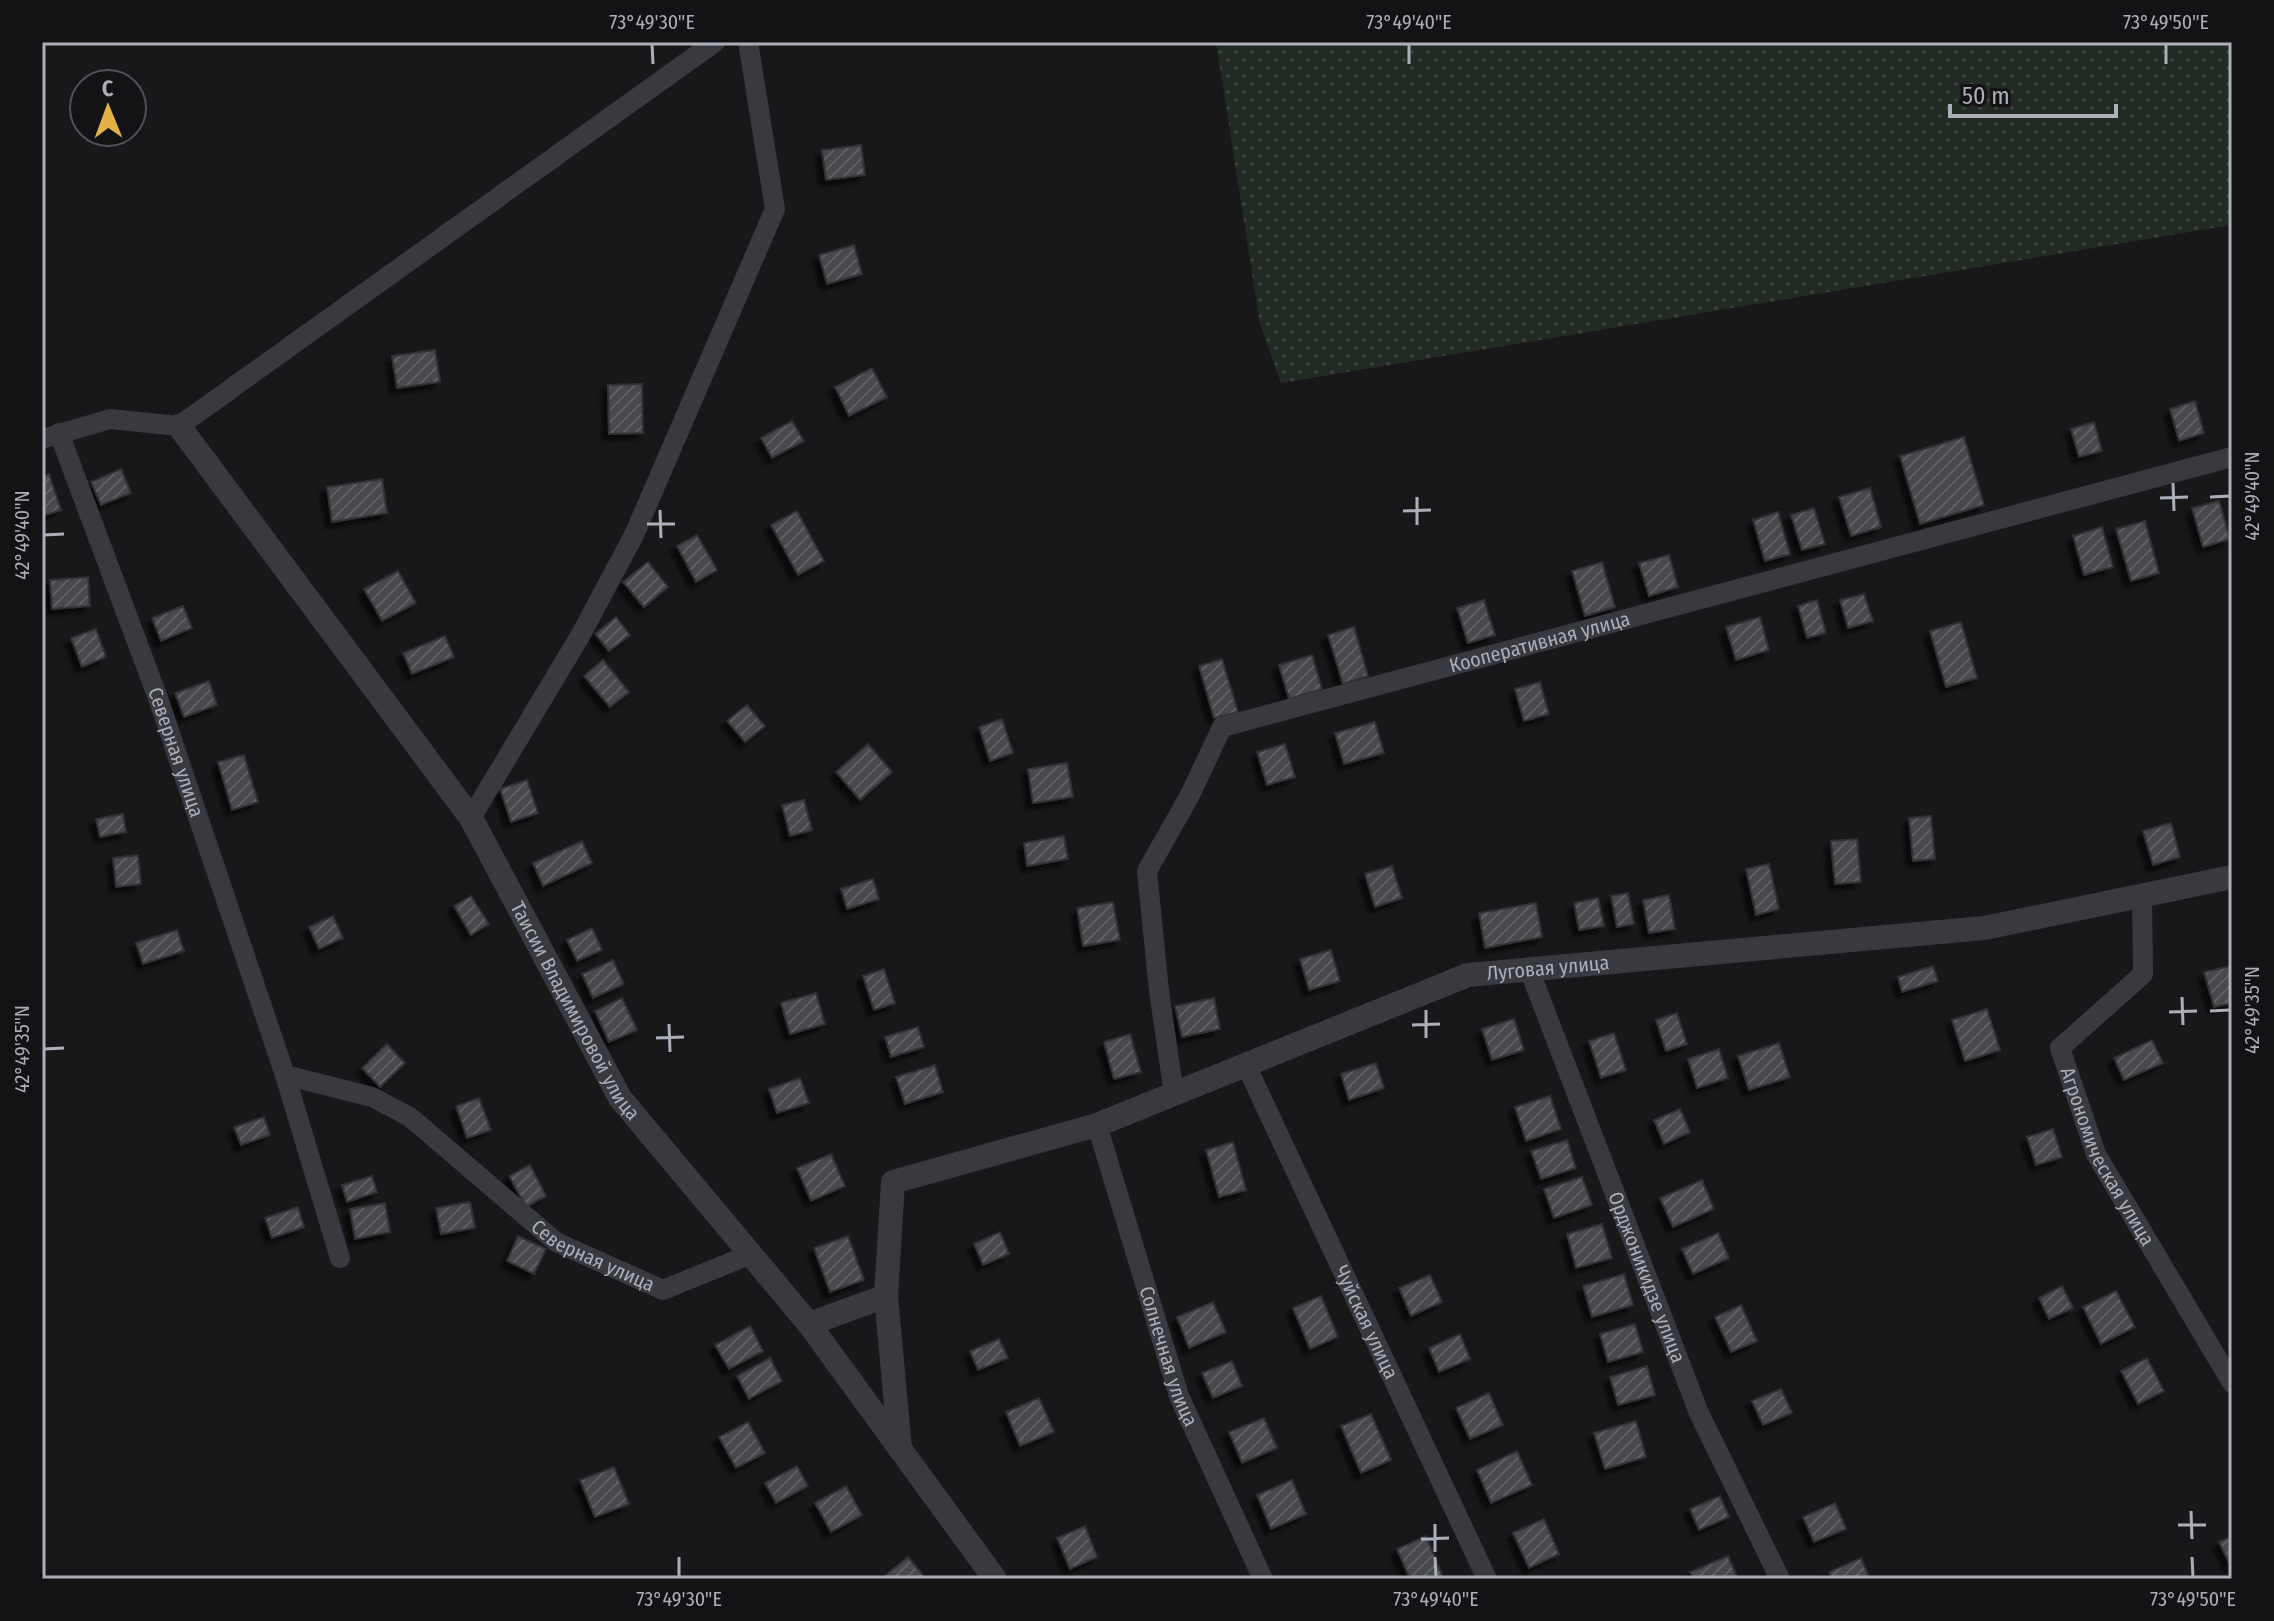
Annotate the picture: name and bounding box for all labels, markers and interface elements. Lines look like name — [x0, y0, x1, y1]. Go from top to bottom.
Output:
text: 73°49'30"E — [609, 10, 695, 34]
text: 73°49'40"E — [1366, 10, 1452, 34]
text: 73°49'50"E — [2123, 10, 2209, 34]
north arrow — [68, 68, 148, 148]
scale bar — [1950, 68, 2116, 118]
text: С — [102, 75, 114, 102]
text: 50 m — [1962, 82, 2010, 110]
text: 42°49'40"N — [2240, 451, 2264, 541]
text: 42°49'40"N — [10, 490, 34, 580]
street label: Кооперативная улица — [1447, 606, 1633, 678]
street label: Северная улица — [143, 684, 209, 820]
street label: Таисии Владимировой улица — [506, 897, 645, 1125]
street label: Луговая улица — [1486, 950, 1610, 985]
text: 42°49'35"N — [2240, 966, 2264, 1054]
text: 42°49'35"N — [10, 1005, 34, 1093]
street label: Агрономическая улица — [2055, 1064, 2160, 1250]
street label: Орджоникидзе улица — [1603, 1188, 1691, 1366]
street label: Северная улица — [526, 1214, 658, 1297]
street label: Чуйская улица — [1330, 1261, 1404, 1383]
street label: Солнечная улица — [1134, 1283, 1203, 1430]
text: 73°49'30"E — [636, 1587, 722, 1611]
text: 73°49'40"E — [1393, 1587, 1479, 1611]
text: 73°49'50"E — [2150, 1587, 2236, 1611]

